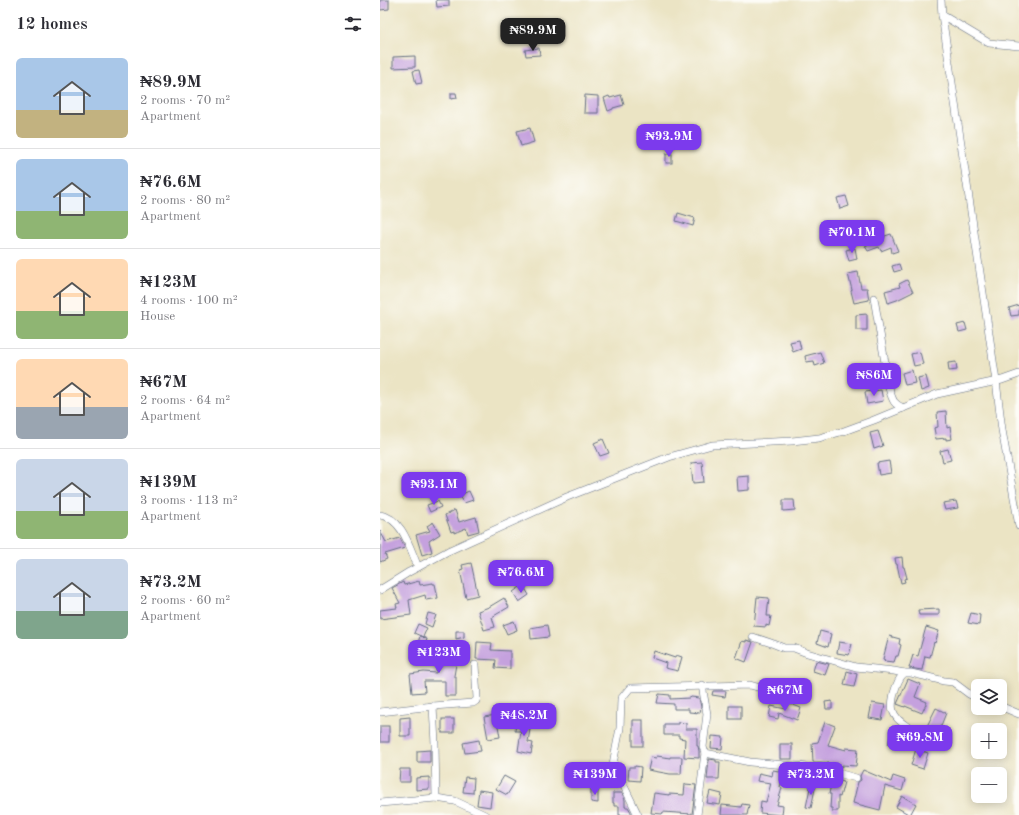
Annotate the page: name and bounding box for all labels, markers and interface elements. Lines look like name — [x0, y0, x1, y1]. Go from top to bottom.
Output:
icon: filters — [342, 13, 364, 35]
text: 12 homes — [16, 16, 88, 33]
pin: ₦89.9M — [500, 18, 566, 52]
text: ₦89.9M — [509, 24, 557, 37]
icon: home — [48, 74, 96, 122]
text: ₦89.9M — [140, 74, 202, 91]
text: 2 rooms · 70 m² — [140, 94, 230, 107]
text: Apartment — [140, 110, 201, 123]
pin: ₦93.9M — [636, 124, 702, 158]
text: ₦93.9M — [645, 130, 693, 143]
text: ₦76.6M — [140, 174, 202, 191]
icon: home — [48, 175, 96, 223]
text: 2 rooms · 80 m² — [140, 194, 230, 207]
text: Apartment — [140, 210, 201, 223]
pin: ₦70.1M — [819, 220, 885, 254]
text: ₦70.1M — [828, 226, 876, 239]
text: ₦123M — [140, 274, 197, 291]
icon: home — [48, 275, 96, 323]
text: 4 rooms · 100 m² — [140, 294, 238, 307]
text: House — [140, 310, 175, 323]
pin: ₦86M — [850, 363, 898, 397]
text: ₦86M — [856, 369, 892, 382]
text: ₦67M — [140, 374, 187, 391]
icon: home — [48, 375, 96, 423]
text: 2 rooms · 64 m² — [140, 394, 230, 407]
text: Apartment — [140, 410, 201, 423]
pin: ₦93.1M — [401, 472, 467, 506]
text: ₦139M — [140, 474, 197, 491]
icon: home — [48, 475, 96, 523]
text: ₦93.1M — [410, 478, 458, 491]
text: 3 rooms · 113 m² — [140, 494, 238, 507]
text: Apartment — [140, 510, 201, 523]
pin: ₦76.6M — [488, 560, 554, 594]
text: ₦76.6M — [497, 566, 545, 579]
text: ₦73.2M — [140, 574, 202, 591]
icon: home — [48, 575, 96, 623]
text: 2 rooms · 60 m² — [140, 594, 230, 607]
text: Apartment — [140, 610, 201, 623]
pin: ₦123M — [411, 640, 467, 674]
text: ₦123M — [417, 646, 461, 659]
pin: ₦67M — [761, 678, 809, 712]
map controls — [971, 679, 1007, 803]
button: layers — [971, 679, 1007, 715]
text: ₦67M — [767, 684, 803, 697]
pin: ₦48.2M — [491, 703, 557, 737]
text: ₦48.2M — [500, 709, 548, 722]
button: + — [971, 723, 1007, 759]
pin: ₦69.8M — [887, 725, 953, 759]
text: ₦69.8M — [896, 731, 944, 744]
pin: ₦139M — [567, 762, 623, 796]
pin: ₦73.2M — [778, 762, 844, 796]
button: − — [971, 767, 1007, 803]
text: ₦139M — [573, 768, 617, 781]
text: ₦73.2M — [787, 768, 835, 781]

